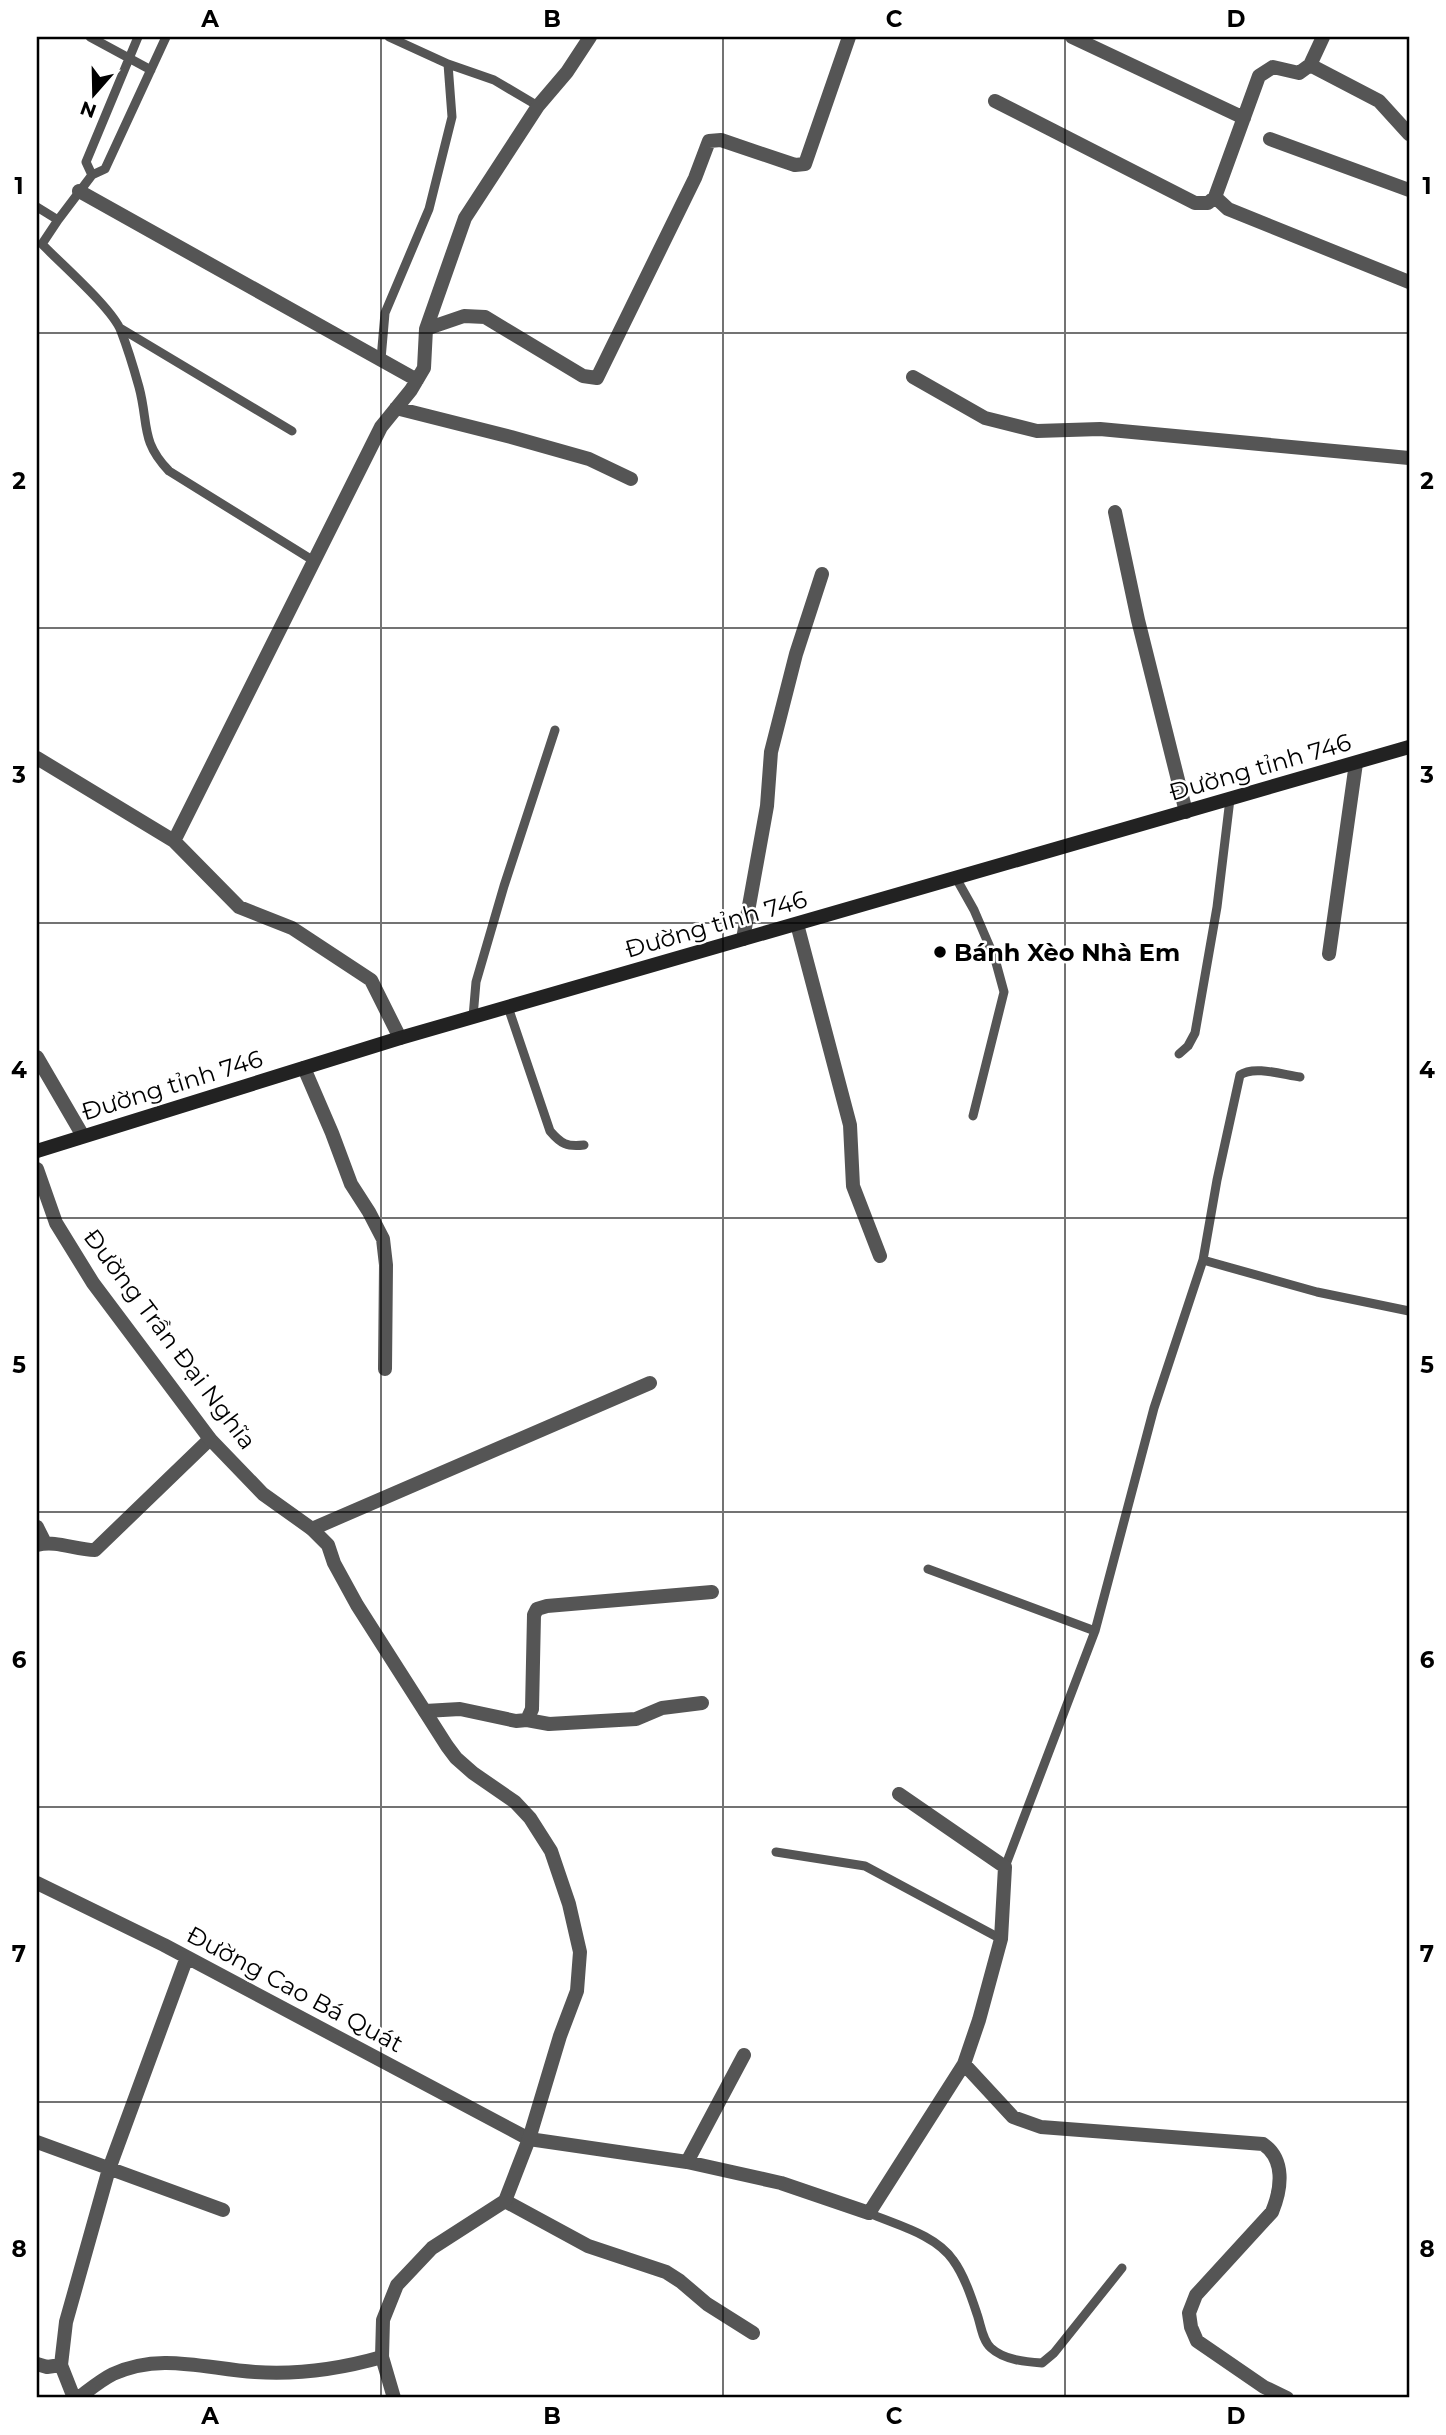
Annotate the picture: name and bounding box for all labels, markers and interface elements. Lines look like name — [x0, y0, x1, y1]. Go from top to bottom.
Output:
text: A — [200, 5, 219, 33]
text: B — [543, 5, 561, 33]
text: C — [886, 5, 903, 33]
text: D — [1227, 5, 1246, 33]
north arrow — [60, 60, 130, 130]
text: N — [77, 96, 100, 123]
text: 1 — [14, 172, 24, 200]
text: 1 — [1422, 172, 1432, 200]
text: 2 — [12, 467, 26, 495]
text: 2 — [1420, 467, 1434, 495]
street label: Đường tỉnh 746 — [1166, 727, 1354, 807]
text: 3 — [11, 761, 26, 789]
text: 3 — [1419, 761, 1434, 789]
street label: Đường tỉnh 746 — [622, 884, 810, 964]
place label: Bánh Xèo Nhà Em — [954, 938, 1180, 967]
marker: Bánh Xèo Nhà Em — [932, 944, 948, 960]
street label: Đường tỉnh 746 — [78, 1044, 266, 1126]
text: 4 — [11, 1056, 27, 1084]
text: 4 — [1419, 1056, 1435, 1084]
street label: Đường Trần Đại Nghĩa — [78, 1223, 262, 1455]
text: 5 — [12, 1351, 26, 1379]
text: 5 — [1420, 1351, 1434, 1379]
text: 6 — [12, 1646, 27, 1674]
text: 6 — [1420, 1646, 1435, 1674]
street label: Đường Cao Bá Quát — [182, 1920, 408, 2058]
text: 7 — [12, 1940, 26, 1968]
text: 7 — [1420, 1940, 1434, 1968]
text: 8 — [11, 2235, 27, 2263]
text: 8 — [1419, 2235, 1435, 2263]
text: A — [200, 2402, 219, 2430]
text: B — [543, 2402, 561, 2430]
text: C — [886, 2402, 903, 2430]
text: D — [1227, 2402, 1246, 2430]

